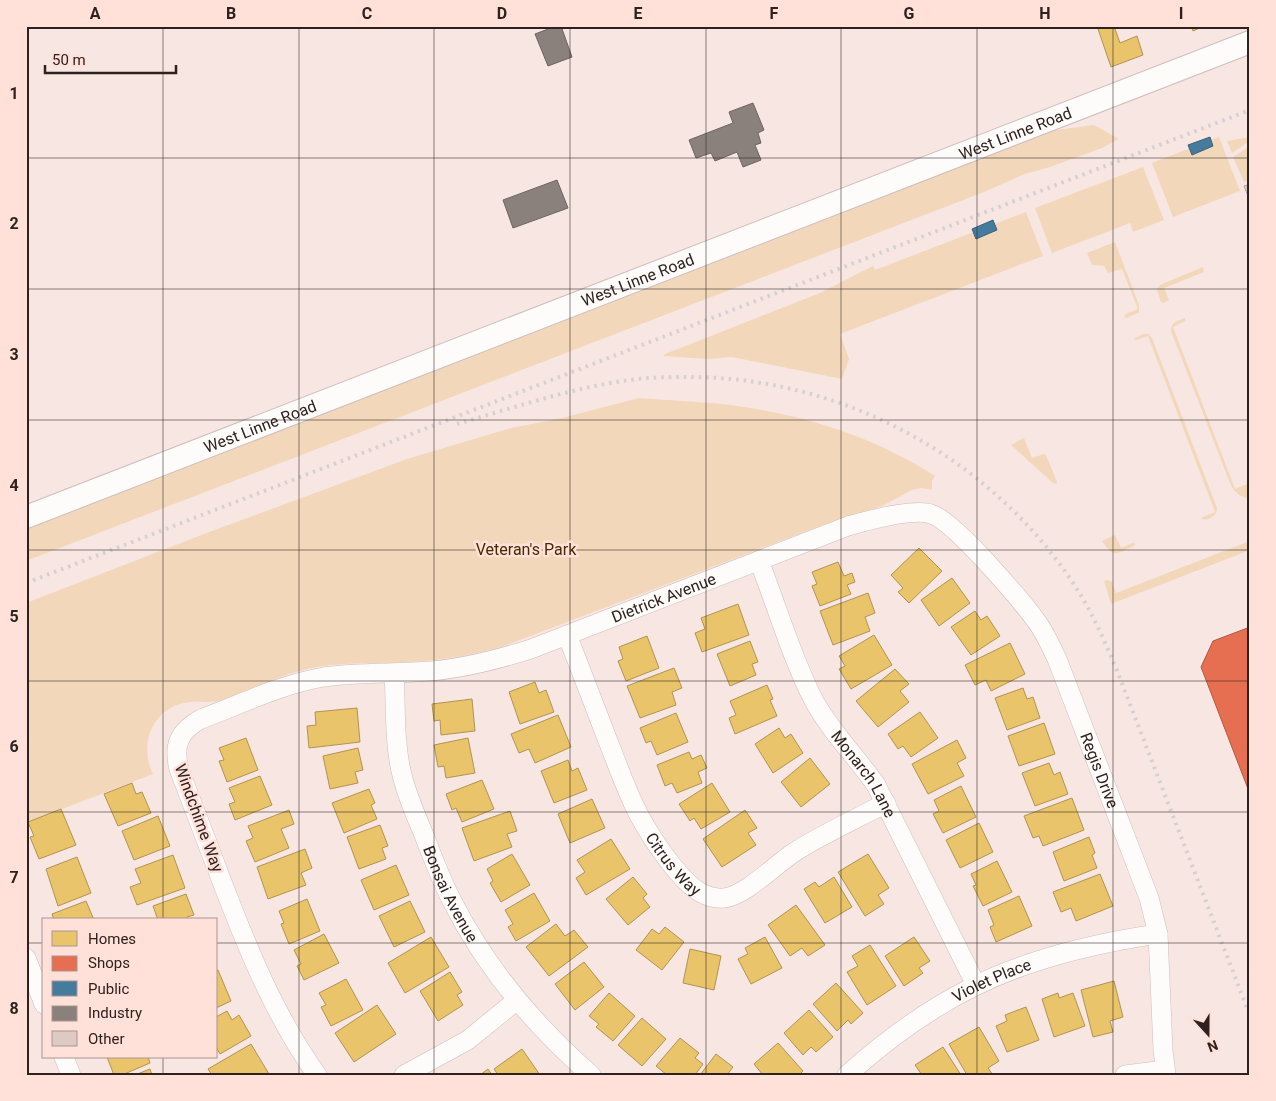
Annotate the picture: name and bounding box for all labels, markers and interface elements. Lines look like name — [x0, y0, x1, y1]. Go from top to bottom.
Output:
text: A — [90, 4, 101, 23]
text: B — [226, 4, 236, 23]
text: C — [362, 4, 372, 23]
text: D — [497, 4, 507, 23]
text: E — [634, 4, 643, 23]
text: F — [770, 4, 779, 23]
text: G — [904, 4, 915, 23]
text: H — [1039, 4, 1051, 23]
text: I — [1179, 4, 1183, 23]
scale bar — [45, 42, 176, 74]
text: 50 m — [52, 51, 86, 69]
text: 1 — [9, 84, 19, 103]
street label: West Linne Road — [956, 103, 1074, 164]
text: 2 — [9, 214, 19, 233]
street label: West Linne Road — [579, 249, 697, 310]
text: 3 — [9, 345, 19, 364]
street label: West Linne Road — [201, 396, 319, 457]
text: 4 — [9, 476, 19, 495]
park label: Veteran's Park — [476, 540, 577, 559]
street label: Dietrick Avenue — [609, 569, 718, 626]
text: 5 — [9, 607, 19, 626]
street label: Monarch Lane — [827, 726, 900, 820]
street label: Regis Drive — [1077, 730, 1123, 811]
text: 6 — [9, 737, 19, 756]
street label: Windchime Way — [171, 761, 227, 875]
street label: Citrus Way — [642, 829, 705, 900]
street label: Bonsai Avenue — [420, 843, 482, 945]
text: 7 — [9, 868, 19, 887]
legend — [42, 918, 218, 1058]
text: Homes — [88, 930, 136, 948]
text: Shops — [88, 954, 130, 972]
street label: Violet Place — [949, 954, 1033, 1006]
text: Public — [88, 980, 129, 998]
text: 8 — [9, 999, 19, 1018]
text: Industry — [88, 1004, 142, 1022]
north arrow — [1184, 1008, 1234, 1058]
text: Other — [88, 1030, 125, 1048]
text: N — [1205, 1037, 1220, 1055]

